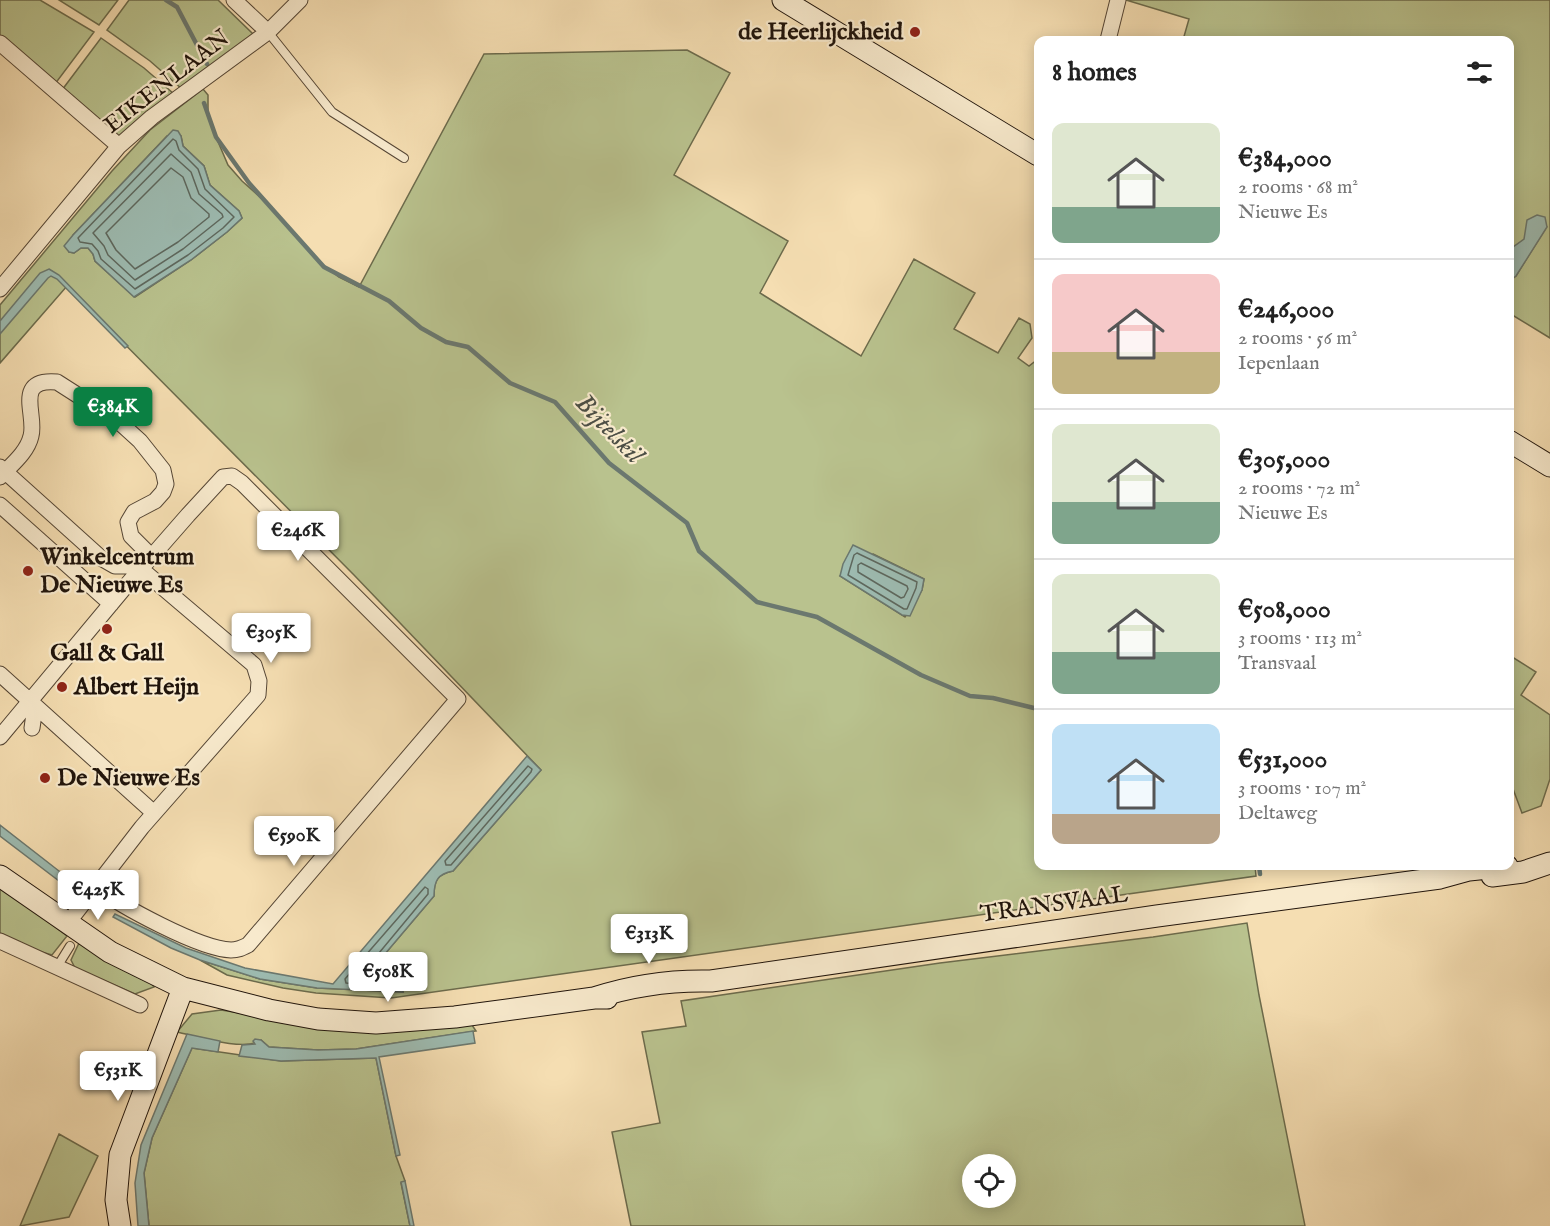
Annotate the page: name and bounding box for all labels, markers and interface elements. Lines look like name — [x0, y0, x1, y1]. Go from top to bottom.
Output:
place label: de Heerlijckheid — [738, 17, 904, 48]
street label: EIKENLAAN — [98, 23, 237, 141]
marker: de Heerlijckheid — [908, 25, 922, 39]
text: 8 homes — [1052, 56, 1137, 89]
icon: filters — [1463, 56, 1496, 89]
text: €384,000 — [1238, 142, 1332, 175]
icon: home — [1100, 147, 1172, 219]
text: 2 rooms · 68 m² — [1238, 175, 1358, 200]
text: Nieuwe Es — [1238, 200, 1327, 225]
text: €246,000 — [1238, 293, 1334, 326]
icon: home — [1100, 298, 1172, 370]
text: 2 rooms · 56 m² — [1238, 326, 1357, 351]
text: Iepenlaan — [1238, 351, 1320, 376]
pin: €384K — [71, 387, 155, 438]
water label: Bijtelskil — [568, 387, 652, 472]
text: €384K — [87, 394, 139, 419]
text: €305,000 — [1238, 443, 1330, 476]
icon: home — [1100, 448, 1172, 520]
text: 2 rooms · 72 m² — [1238, 476, 1360, 501]
text: Nieuwe Es — [1238, 501, 1327, 526]
pin: €246K — [256, 511, 340, 562]
text: €246K — [271, 518, 325, 543]
place label: Winkelcentrum De Nieuwe Es — [39, 542, 195, 601]
marker: Winkelcentrum De Nieuwe Es — [21, 564, 35, 578]
text: €508,000 — [1238, 593, 1331, 626]
icon: home — [1100, 598, 1172, 670]
pin: €305K — [229, 613, 313, 664]
text: €305K — [246, 620, 296, 645]
marker: Gall & Gall — [100, 622, 114, 636]
text: 3 rooms · 113 m² — [1238, 626, 1362, 651]
place label: Gall & Gall — [50, 638, 164, 669]
text: Transvaal — [1238, 651, 1316, 676]
place label: Albert Heijn — [73, 672, 199, 703]
marker: Albert Heijn — [55, 680, 69, 694]
text: €531,000 — [1238, 743, 1327, 776]
icon: home — [1100, 748, 1172, 820]
place label: De Nieuwe Es — [57, 763, 200, 794]
marker: De Nieuwe Es — [38, 771, 52, 785]
text: 3 rooms · 107 m² — [1238, 776, 1366, 801]
text: Deltaweg — [1238, 801, 1317, 826]
pin: €590K — [252, 816, 336, 867]
text: €590K — [268, 823, 320, 848]
pin: €425K — [56, 870, 140, 921]
text: €425K — [72, 877, 124, 902]
street label: TRANSVAAL — [978, 879, 1131, 931]
pin: €313K — [607, 914, 691, 965]
text: €313K — [625, 921, 673, 946]
pin: €508K — [346, 952, 430, 1003]
text: €508K — [362, 959, 414, 984]
pin: €531K — [76, 1051, 160, 1102]
text: €531K — [94, 1058, 142, 1083]
map controls — [962, 1154, 1016, 1208]
button: locate — [962, 1154, 1016, 1208]

